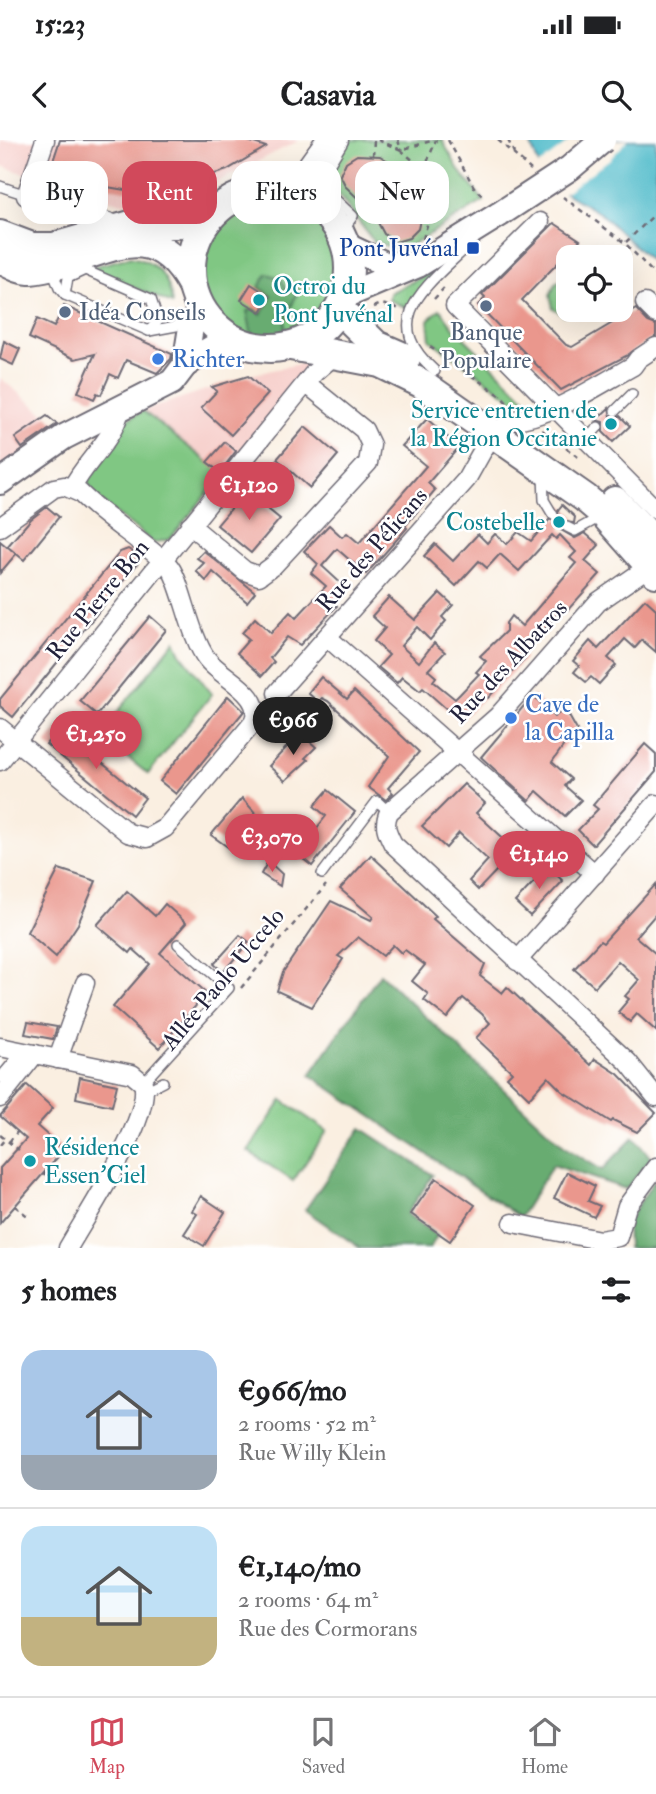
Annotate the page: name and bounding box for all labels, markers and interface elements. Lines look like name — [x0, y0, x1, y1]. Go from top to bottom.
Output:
text: 15:23 — [35, 9, 85, 41]
text: Casavia — [280, 75, 376, 115]
icon: back — [21, 76, 59, 114]
icon: search — [597, 76, 635, 114]
chip: Buy — [21, 161, 108, 224]
chip: Rent — [122, 161, 217, 224]
chip: Filters — [231, 161, 341, 224]
chip: New — [355, 161, 449, 224]
place label: Pont Juvénal — [339, 233, 459, 264]
marker: Pont Juvénal — [465, 240, 481, 256]
map controls — [556, 245, 633, 322]
button: locate — [556, 245, 633, 322]
place label: Octroi du Pont Juvénal — [273, 271, 393, 330]
marker: Octroi du Pont Juvénal — [251, 292, 267, 308]
place label: Idéa Conseils — [79, 297, 206, 328]
marker: Banque Populaire — [478, 298, 494, 314]
marker: Idéa Conseils — [57, 304, 73, 320]
place label: Banque Populaire — [441, 317, 531, 376]
place label: Richter — [172, 344, 244, 375]
marker: Richter — [150, 351, 166, 367]
place label: Service entretien de la Région Occitanie — [410, 395, 597, 454]
marker: Service entretien de la Région Occitanie — [603, 416, 619, 432]
pin: €1,120 — [192, 462, 306, 522]
text: €1,120 — [220, 470, 278, 499]
street label: Rue des Pélicans — [309, 481, 435, 619]
place label: Costebelle — [446, 507, 545, 538]
marker: Costebelle — [551, 514, 567, 530]
street label: Rue Pierre Bon — [40, 533, 156, 667]
street label: Rue des Albatros — [443, 593, 575, 731]
place label: Cave de la Capilla — [525, 689, 615, 748]
pin: €966 — [252, 698, 334, 757]
text: €966 — [269, 705, 317, 734]
marker: Cave de la Capilla — [503, 710, 519, 726]
pin: €1,250 — [39, 712, 153, 771]
text: €1,250 — [66, 719, 126, 748]
pin: €3,070 — [215, 814, 329, 874]
text: €3,070 — [241, 822, 303, 851]
pin: €1,140 — [482, 832, 596, 891]
text: €1,140 — [509, 839, 569, 868]
street label: Allée Paolo Uccelo — [154, 901, 292, 1057]
place label: Résidence Essen'Ciel — [44, 1132, 146, 1191]
marker: Résidence Essen'Ciel — [22, 1153, 38, 1169]
icon: filters — [597, 1271, 635, 1309]
text: 5 homes — [21, 1272, 117, 1309]
text: €966/mo — [238, 1372, 347, 1409]
icon: home — [77, 1378, 161, 1462]
text: 2 rooms · 52 m² — [238, 1409, 376, 1438]
text: Rue Willy Klein — [238, 1438, 386, 1467]
text: €1,140/mo — [238, 1548, 361, 1585]
icon: home — [77, 1554, 161, 1638]
text: 2 rooms · 64 m² — [238, 1585, 378, 1614]
text: Rue des Cormorans — [238, 1614, 417, 1643]
tab: Map — [88, 1713, 126, 1779]
tab: Saved — [302, 1713, 345, 1779]
tab: Home — [521, 1713, 568, 1779]

